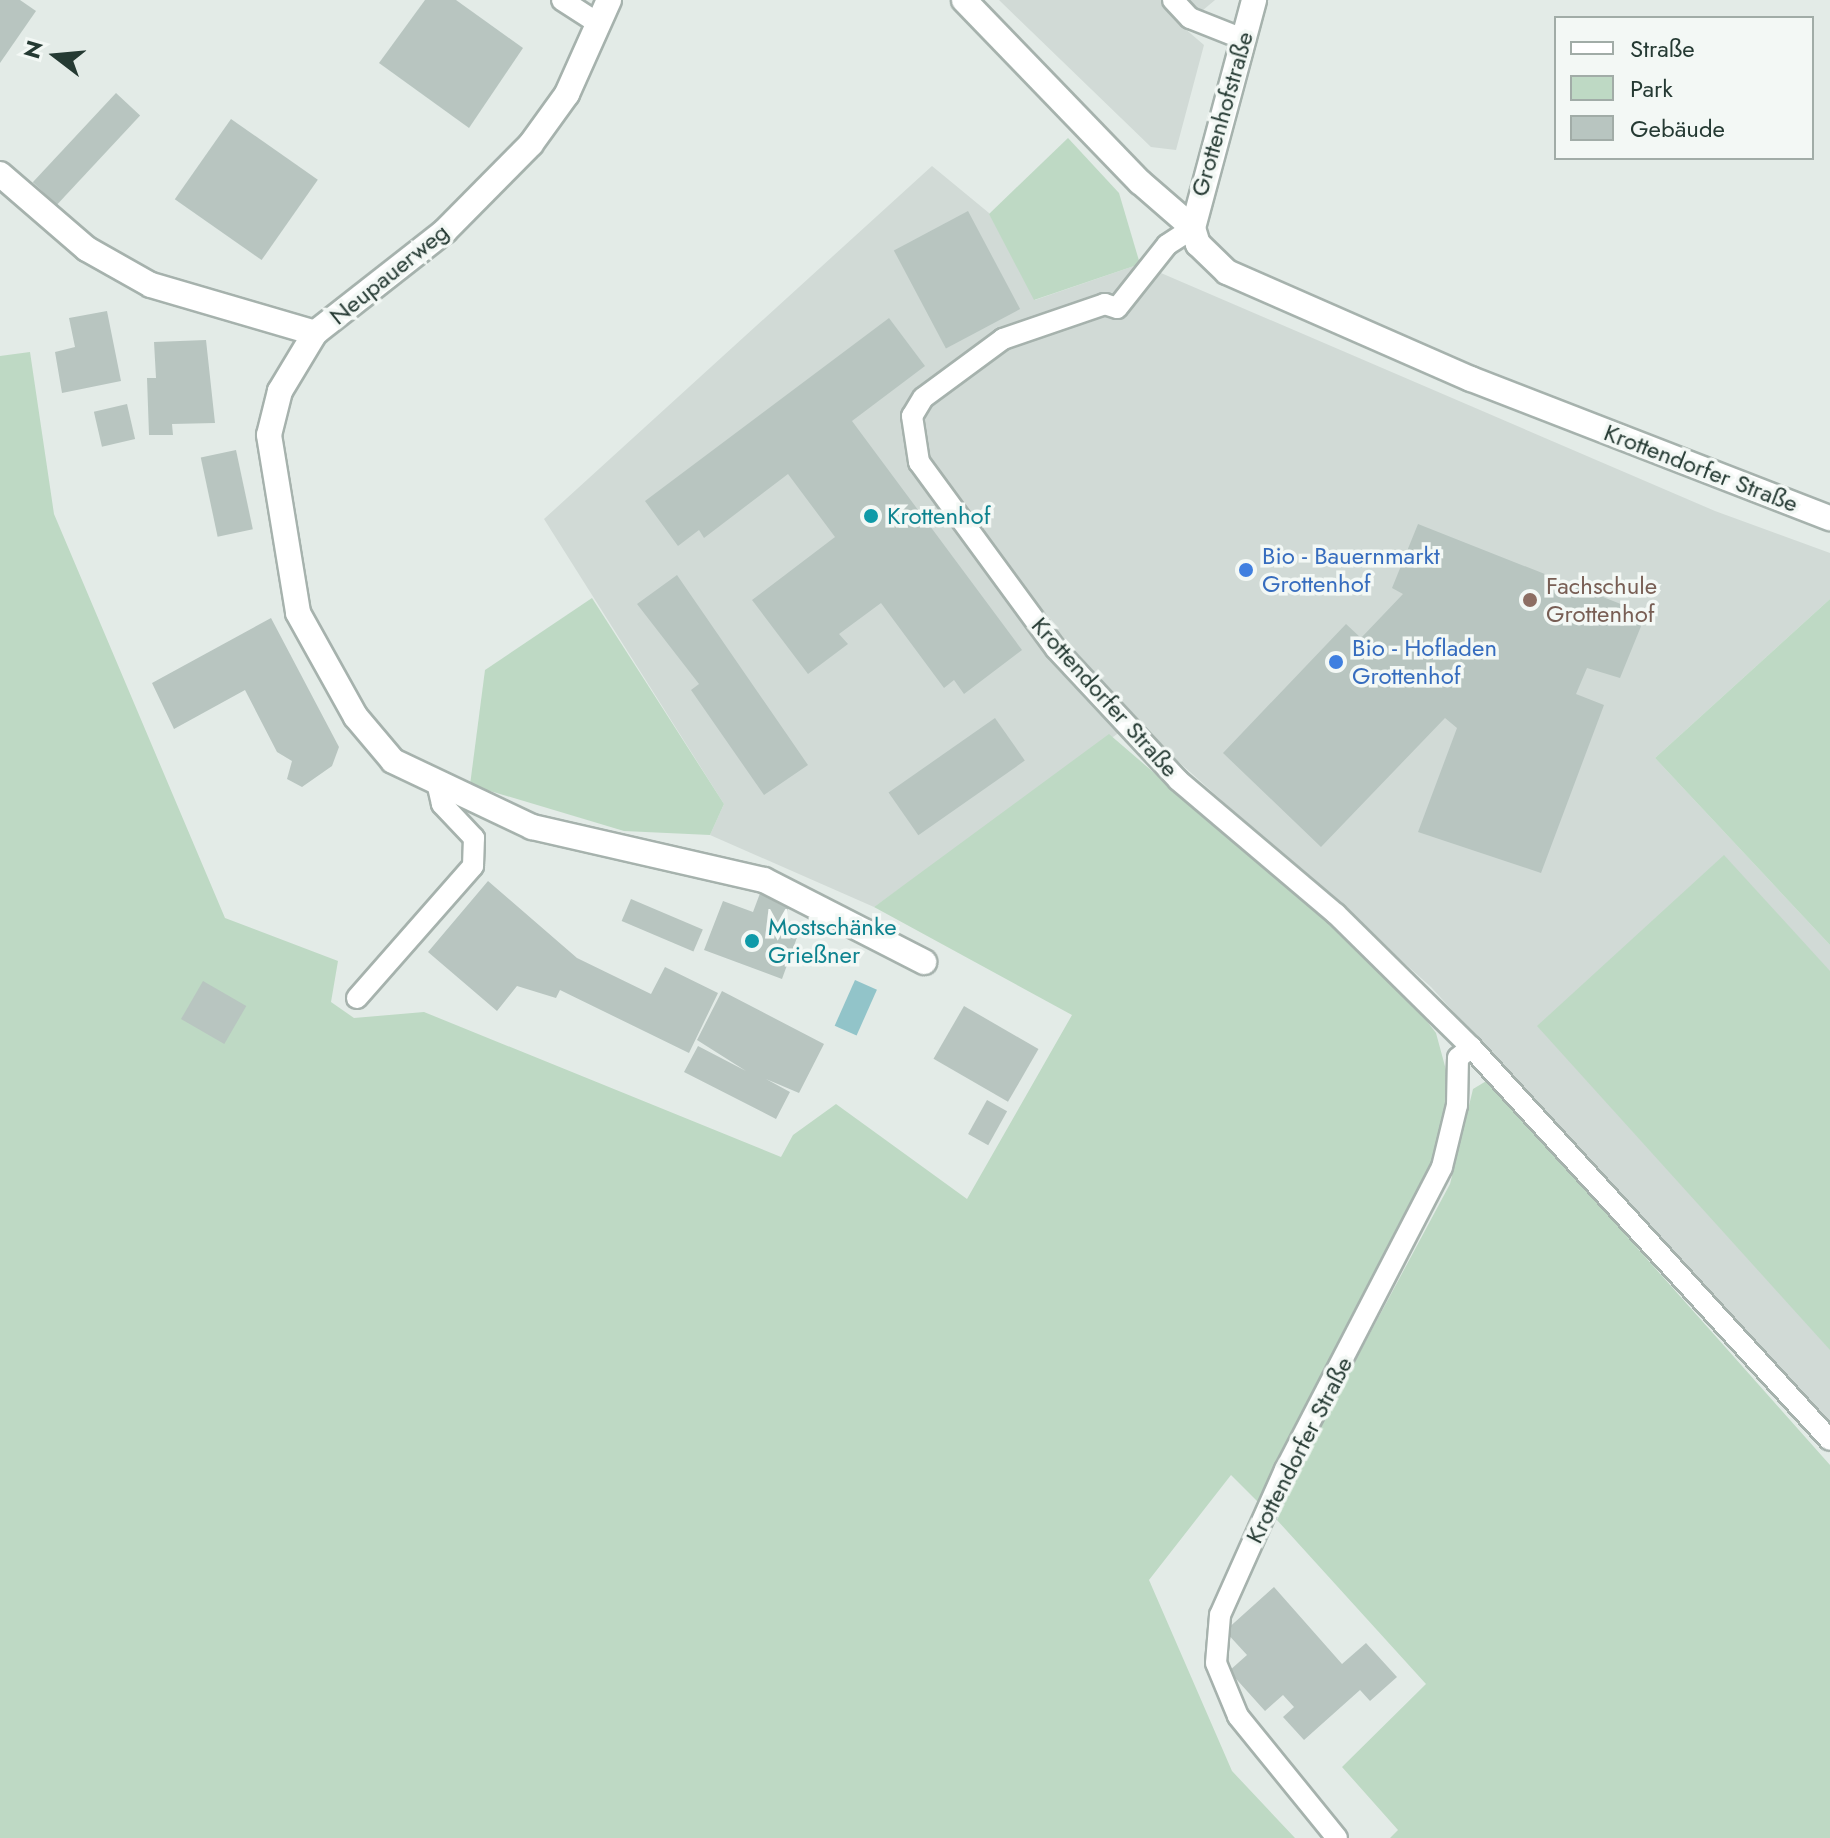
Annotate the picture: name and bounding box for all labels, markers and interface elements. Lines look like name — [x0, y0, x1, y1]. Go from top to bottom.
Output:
north arrow — [16, 16, 96, 96]
legend — [1554, 16, 1814, 160]
street label: Grottenhofstraße — [1185, 28, 1259, 200]
text: Straße — [1630, 31, 1695, 66]
text: N — [15, 37, 51, 62]
text: Park — [1630, 71, 1673, 106]
text: Gebäude — [1630, 111, 1725, 146]
street label: Neupauerweg — [324, 217, 454, 331]
street label: Krottendorfer Straße — [1600, 418, 1802, 518]
place label: Krottenhof — [887, 502, 991, 530]
marker: Krottenhof — [862, 507, 880, 525]
place label: Bio - Bauernmarkt Grottenhof — [1262, 542, 1440, 598]
marker: Bio - Bauernmarkt Grottenhof — [1237, 561, 1255, 579]
place label: Fachschule Grottenhof — [1546, 572, 1657, 628]
marker: Fachschule Grottenhof — [1521, 591, 1539, 609]
street label: Krottendorfer Straße — [1026, 611, 1184, 783]
place label: Bio - Hofladen Grottenhof — [1352, 634, 1497, 690]
marker: Bio - Hofladen Grottenhof — [1327, 653, 1345, 671]
place label: Mostschänke Grießner — [768, 913, 897, 969]
marker: Mostschänke Grießner — [743, 932, 761, 950]
street label: Krottendorfer Straße — [1240, 1352, 1358, 1548]

